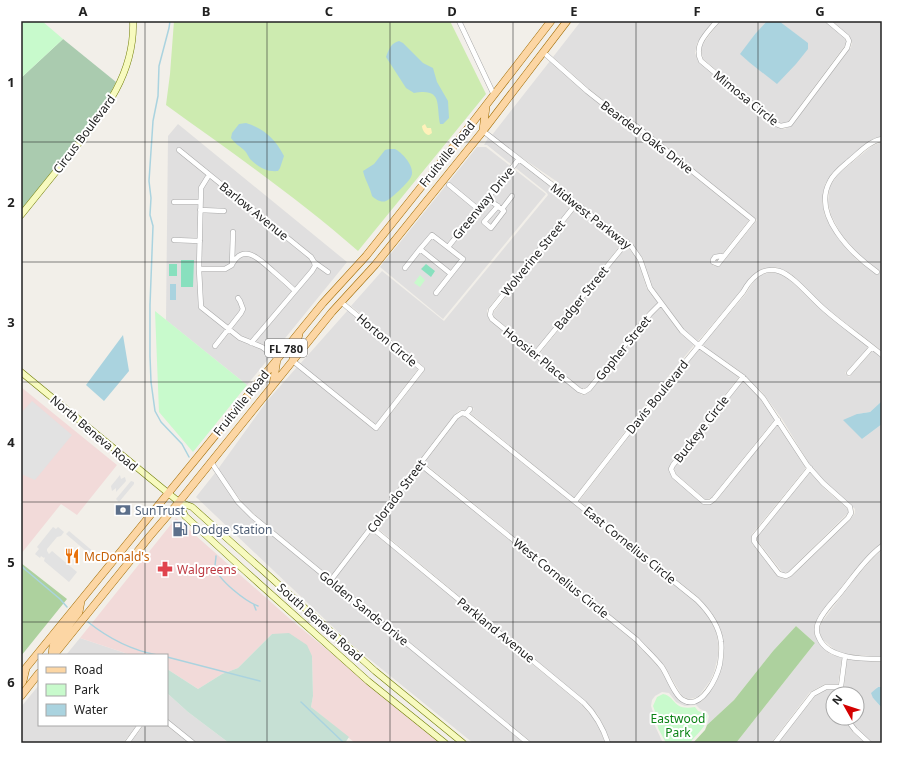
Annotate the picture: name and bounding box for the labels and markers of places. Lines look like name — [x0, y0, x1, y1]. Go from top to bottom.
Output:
bank icon: SunTrust — [114, 501, 132, 519]
place label: SunTrust — [135, 502, 186, 519]
fuel station icon: Dodge Station — [171, 520, 189, 538]
place label: Dodge Station — [192, 521, 272, 538]
restaurant icon: McDonald's — [63, 547, 81, 565]
place label: McDonald's — [84, 548, 150, 565]
pharmacy icon: Walgreens — [156, 560, 174, 578]
place label: Walgreens — [177, 561, 237, 578]

